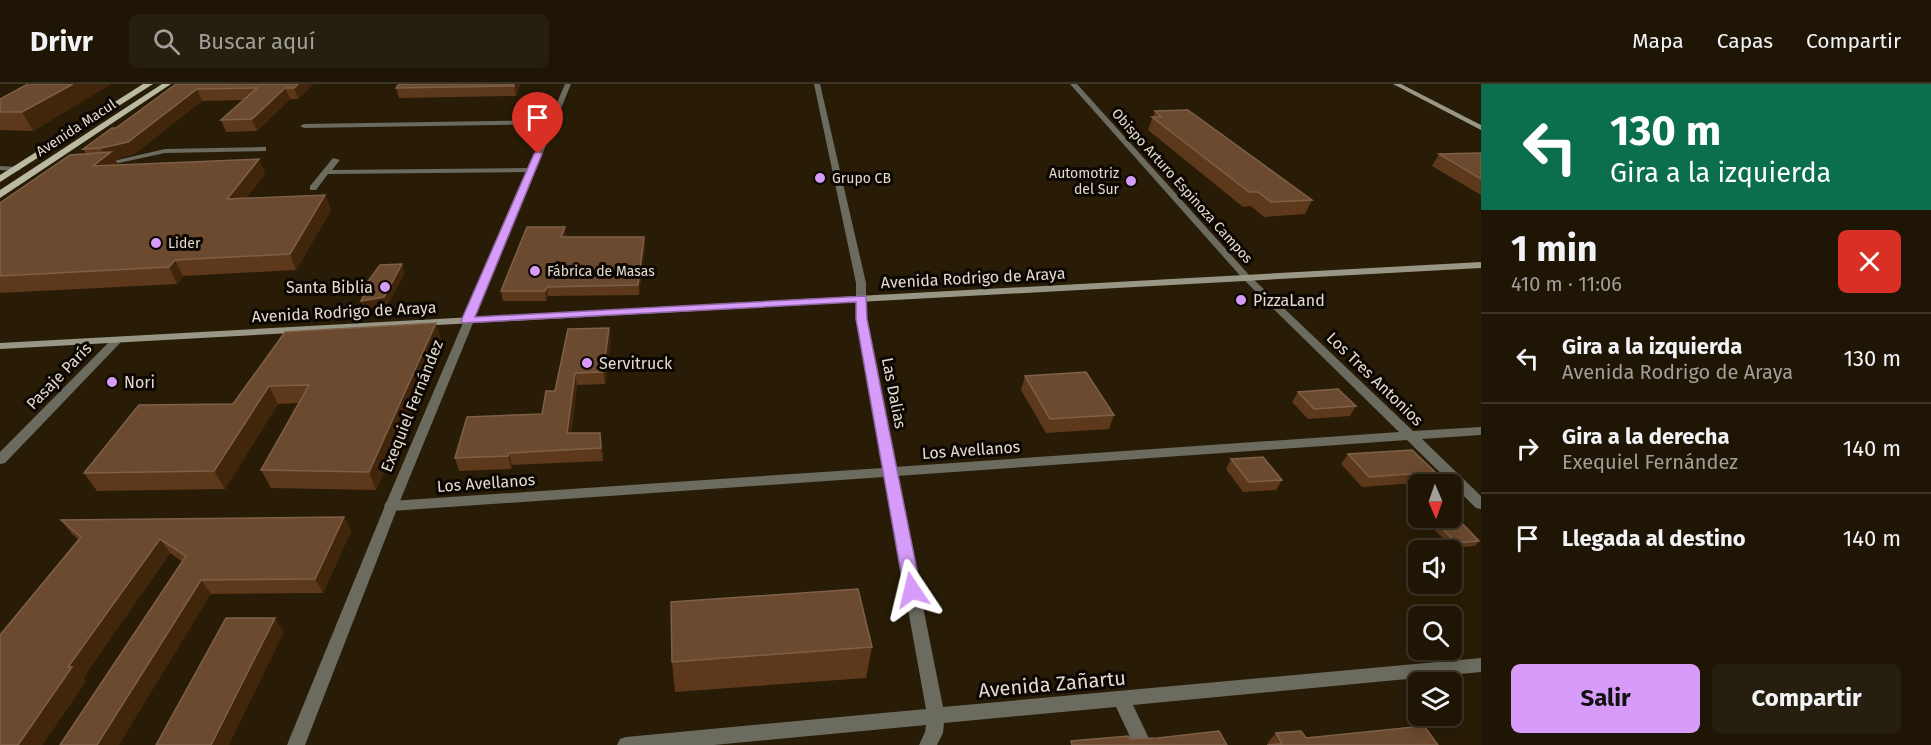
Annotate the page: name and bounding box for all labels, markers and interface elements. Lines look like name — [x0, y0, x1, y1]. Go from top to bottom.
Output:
search box — [129, 14, 549, 68]
text: Drivr — [30, 25, 93, 58]
icon: search — [150, 25, 183, 58]
text: Buscar aquí — [198, 28, 315, 55]
text: Mapa — [1632, 28, 1684, 54]
text: Capas — [1717, 28, 1773, 54]
text: Compartir — [1806, 28, 1901, 54]
pin — [512, 92, 563, 154]
street label: Avenida Macul — [33, 96, 119, 160]
icon: arrive — [521, 101, 554, 134]
street label: Obispo Arturo Espinoza Campos — [1108, 105, 1256, 267]
text: 130 m — [1610, 106, 1721, 156]
icon: left — [1511, 108, 1589, 186]
text: Gira a la izquierda — [1610, 157, 1831, 189]
place label: Automotriz del Sur — [1049, 165, 1120, 198]
place label: Grupo CB — [832, 170, 891, 187]
marker: Grupo CB — [813, 171, 827, 185]
marker: Automotriz del Sur — [1124, 174, 1138, 188]
text: 1 min — [1511, 227, 1598, 271]
button: close — [1838, 230, 1901, 293]
place label: Lider — [168, 235, 201, 252]
marker: Lider — [149, 236, 163, 250]
place label: Fábrica de Masas — [547, 263, 655, 280]
marker: Fábrica de Masas — [528, 264, 542, 278]
street label: Avenida Rodrigo de Araya — [880, 264, 1066, 292]
text: 410 m · 11:06 — [1511, 272, 1622, 296]
place label: Santa Biblia — [286, 278, 373, 297]
marker: Santa Biblia — [378, 280, 392, 294]
place label: PizzaLand — [1253, 291, 1325, 310]
marker: PizzaLand — [1234, 293, 1248, 307]
street label: Avenida Rodrigo de Araya — [251, 298, 437, 326]
street label: Los Tres Antonios — [1323, 328, 1427, 430]
text: Gira a la izquierda — [1562, 333, 1742, 360]
street label: Exequiel Fernández — [377, 337, 447, 475]
street label: Pasaje París — [22, 339, 96, 413]
icon: left — [1511, 342, 1544, 375]
text: 130 m — [1844, 345, 1901, 372]
place label: Servitruck — [599, 354, 673, 373]
marker: Servitruck — [580, 356, 594, 370]
street label: Las Dalias — [878, 356, 910, 430]
text: Avenida Rodrigo de Araya — [1562, 360, 1793, 384]
place label: Nori — [124, 373, 155, 392]
marker: Nori — [105, 375, 119, 389]
text: Gira a la derecha — [1562, 423, 1730, 450]
icon: right — [1511, 432, 1544, 465]
text: 140 m — [1843, 435, 1901, 462]
street label: Los Avellanos — [921, 437, 1021, 463]
text: Exequiel Fernández — [1562, 450, 1738, 474]
street label: Los Avellanos — [436, 470, 536, 496]
north arrow — [1408, 474, 1462, 528]
map controls — [1408, 474, 1462, 726]
icon: arrive — [1511, 522, 1544, 555]
text: Llegada al destino — [1562, 525, 1746, 552]
text: 140 m — [1843, 525, 1901, 552]
button: sound — [1408, 540, 1462, 594]
position arrow — [880, 558, 944, 622]
button: search — [1408, 606, 1462, 660]
button: Salir — [1511, 664, 1700, 733]
button: Compartir — [1712, 664, 1901, 733]
street label: Avenida Zañartu — [977, 666, 1127, 702]
button: layers — [1408, 672, 1462, 726]

